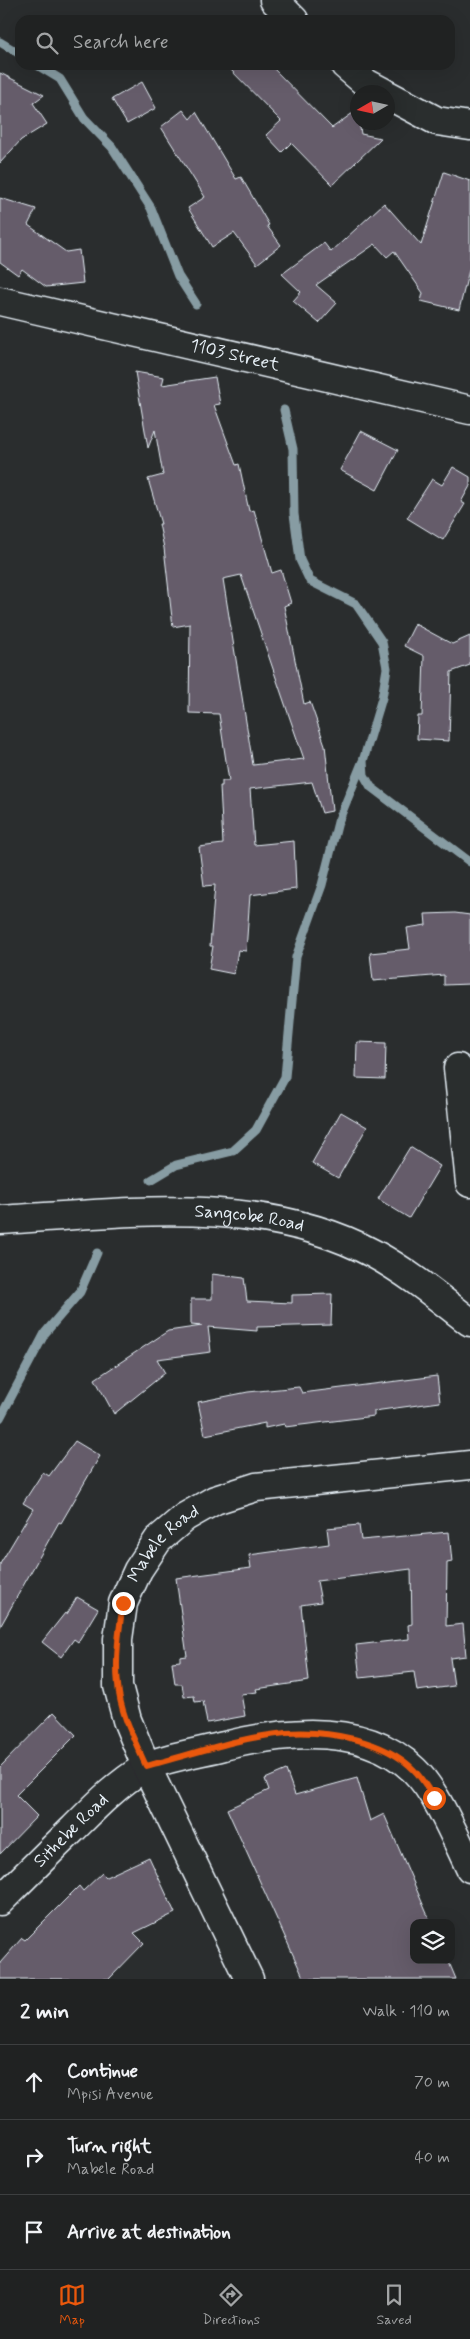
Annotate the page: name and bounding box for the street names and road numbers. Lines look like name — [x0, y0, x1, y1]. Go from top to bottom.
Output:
street label: 1103 Street — [188, 333, 282, 378]
street label: Sangcobe Road — [194, 1200, 307, 1238]
street label: Mabele Road — [122, 1499, 204, 1586]
street label: Sithebe Road — [28, 1788, 114, 1873]

